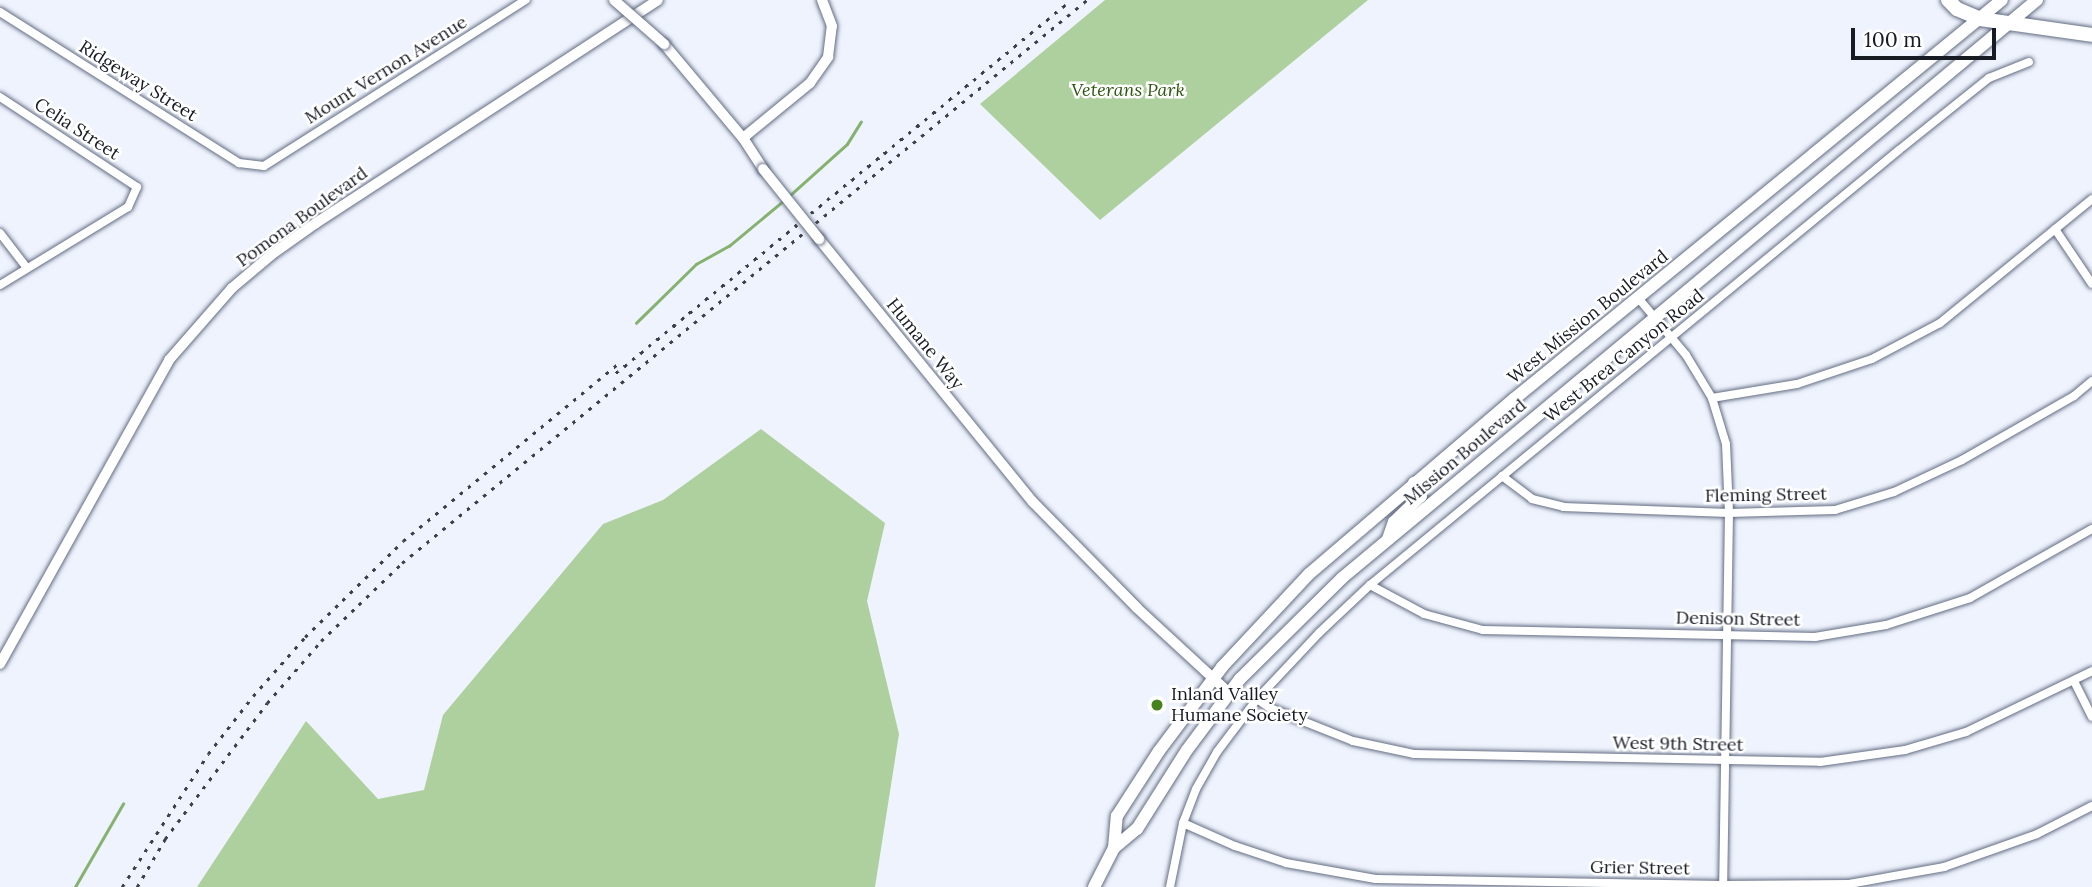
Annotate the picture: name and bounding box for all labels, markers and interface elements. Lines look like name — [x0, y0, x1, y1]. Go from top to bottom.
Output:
street label: Mount Vernon Avenue — [301, 11, 471, 129]
scale bar — [1854, 14, 1999, 58]
text: 100 m — [1864, 26, 1922, 53]
street label: Ridgeway Street — [75, 36, 201, 126]
park label: Veterans Park — [1071, 79, 1185, 101]
street label: Celia Street — [30, 93, 124, 165]
street label: Pomona Boulevard — [232, 162, 372, 272]
street label: West Mission Boulevard — [1503, 246, 1673, 388]
street label: West Brea Canyon Road — [1540, 285, 1708, 427]
street label: Humane Way — [882, 294, 968, 394]
street label: Mission Boulevard — [1399, 395, 1531, 509]
street label: Fleming Street — [1705, 483, 1827, 507]
street label: Denison Street — [1675, 607, 1801, 631]
place label: Inland Valley Humane Society — [1171, 684, 1308, 726]
marker: Inland Valley Humane Society — [1149, 697, 1165, 713]
street label: West 9th Street — [1612, 732, 1744, 756]
street label: Grier Street — [1590, 856, 1690, 880]

